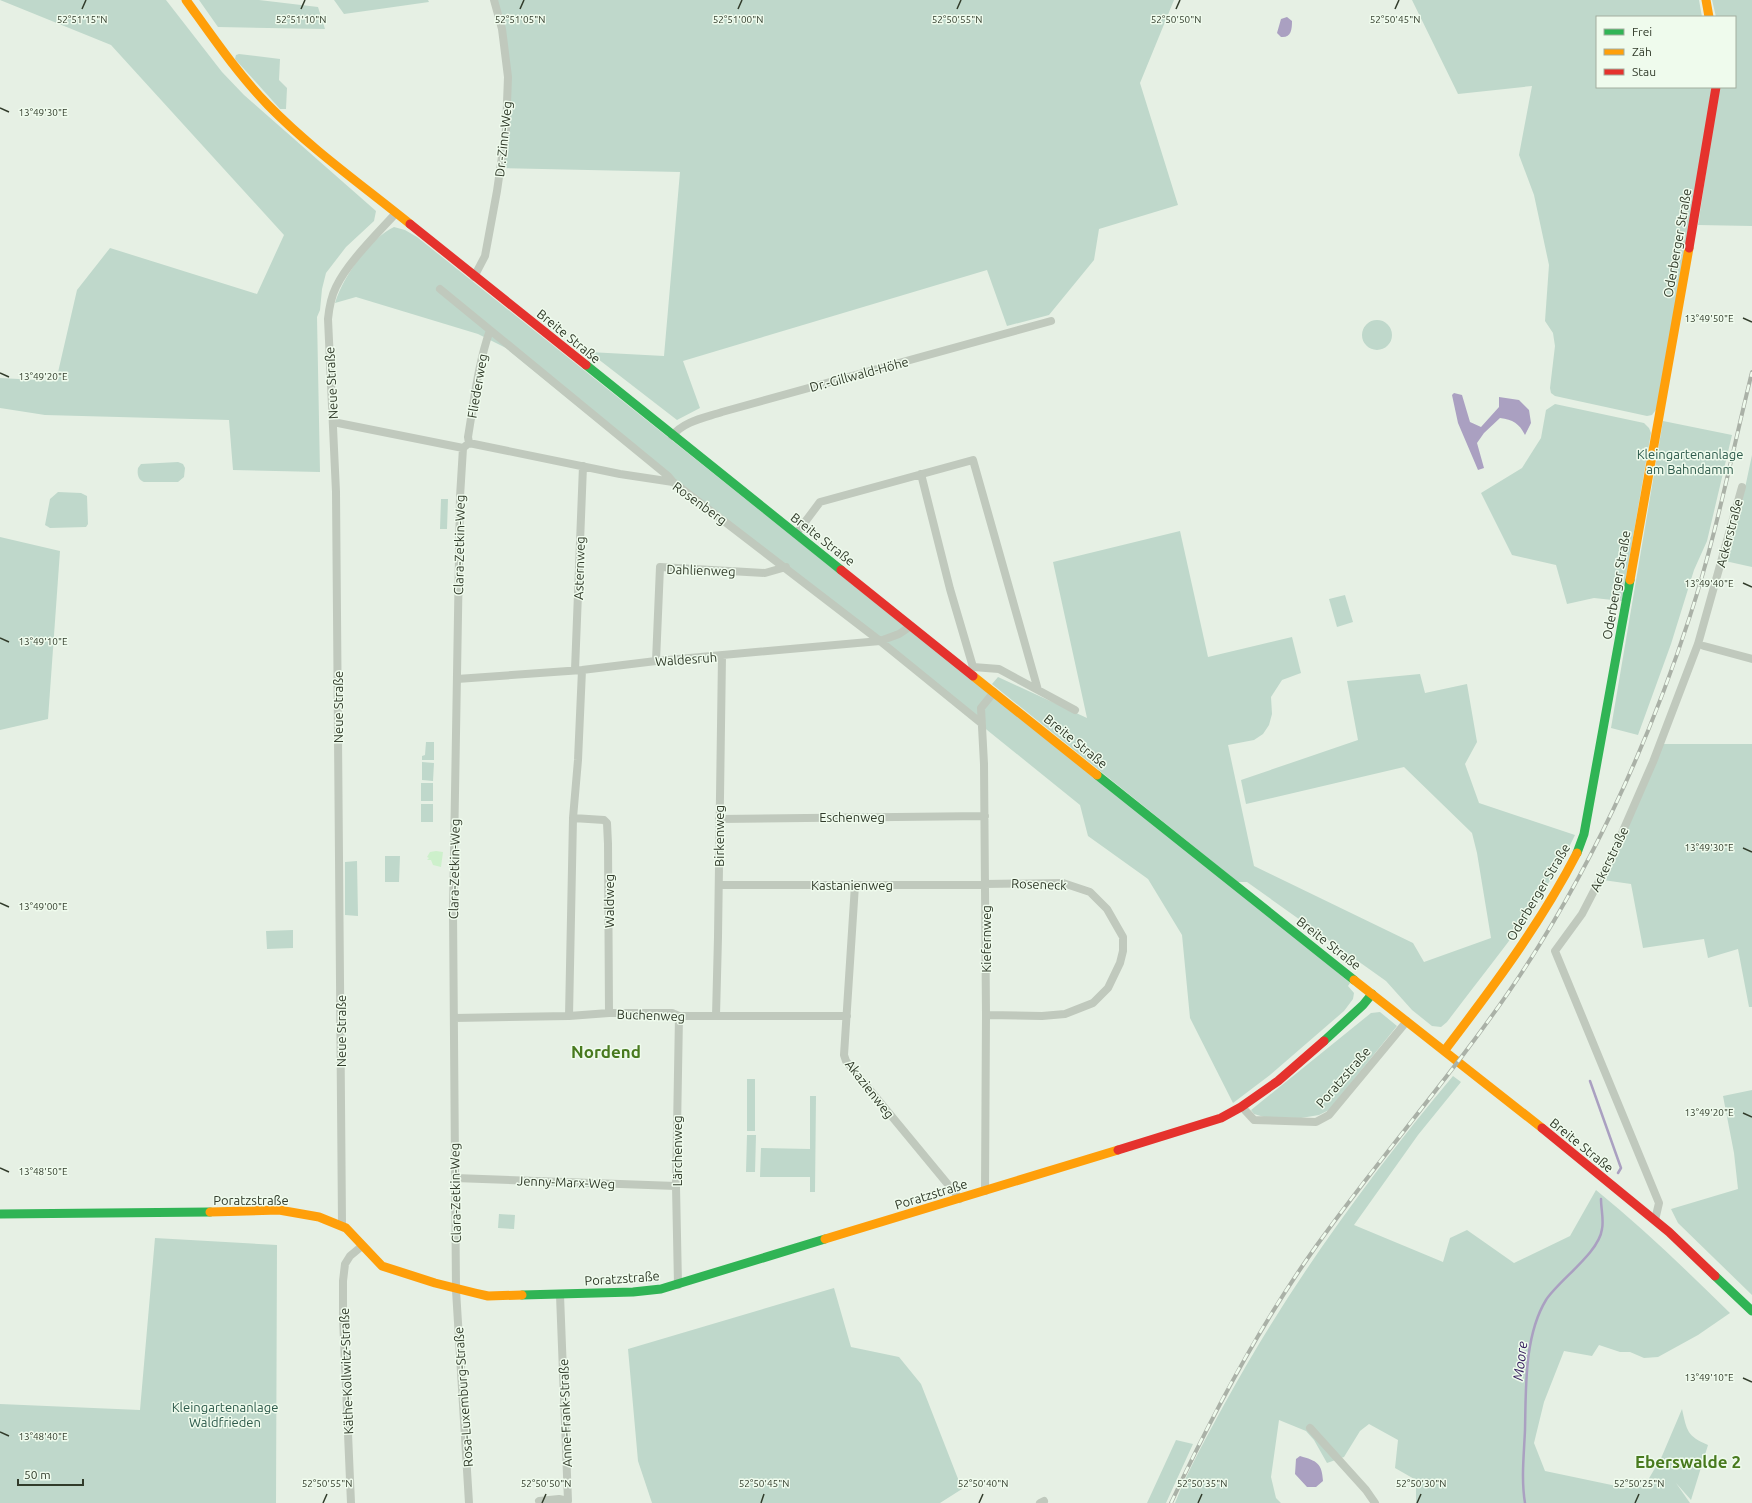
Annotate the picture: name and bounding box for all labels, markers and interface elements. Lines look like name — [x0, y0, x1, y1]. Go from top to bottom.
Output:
text: 52°51'15"N — [57, 14, 107, 25]
text: 52°51'10"N — [276, 14, 326, 25]
text: 52°51'05"N — [495, 14, 545, 25]
text: 52°51'00"N — [713, 14, 763, 25]
text: 52°50'55"N — [932, 14, 982, 25]
text: 52°50'50"N — [1151, 14, 1201, 25]
text: 52°50'45"N — [1370, 14, 1420, 25]
legend — [1596, 16, 1736, 88]
text: Frei — [1632, 25, 1652, 38]
text: Zäh — [1632, 45, 1652, 58]
text: Stau — [1632, 65, 1656, 78]
street label: Dr.-Zinn-Weg — [492, 100, 514, 178]
text: 13°49'30"E — [18, 107, 68, 118]
street label: Oderberger Straße — [1661, 187, 1693, 299]
street label: Breite Straße — [535, 306, 603, 366]
text: 13°49'50"E — [1684, 313, 1734, 324]
street label: Neue Straße — [322, 346, 340, 420]
street label: Fliederweg — [464, 353, 490, 419]
street label: Dr.-Gillwald-Höhe — [808, 354, 910, 394]
text: 13°49'20"E — [18, 371, 68, 382]
park label: Kleingartenanlage am Bahndamm — [1637, 447, 1743, 476]
street label: Rosenberg — [670, 479, 730, 527]
street label: Clara-Zetkin-Weg — [451, 495, 467, 595]
street label: Ackerstraße — [1713, 497, 1745, 569]
street label: Breite Straße — [788, 510, 858, 568]
street label: Oderberger Straße — [1600, 529, 1632, 641]
street label: Asternweg — [571, 536, 587, 600]
street label: Dahlienweg — [666, 562, 736, 578]
text: 13°49'40"E — [1684, 578, 1734, 589]
text: 13°49'10"E — [18, 636, 68, 647]
street label: Waldesruh — [655, 650, 717, 668]
street label: Neue Straße — [331, 671, 345, 743]
street label: Breite Straße — [1042, 711, 1110, 771]
street label: Birkenweg — [712, 805, 726, 867]
street label: Eschenweg — [819, 810, 885, 824]
street label: Clara-Zetkin-Weg — [446, 819, 462, 919]
street label: Ackerstraße — [1587, 824, 1631, 894]
street label: Oderberger Straße — [1504, 841, 1572, 943]
text: 13°49'30"E — [1684, 842, 1734, 853]
street label: Waldweg — [602, 874, 616, 928]
street label: Roseneck — [1011, 876, 1068, 892]
street label: Kastanienweg — [811, 878, 893, 892]
text: 13°49'00"E — [18, 901, 68, 912]
street label: Kiefernweg — [979, 905, 993, 973]
street label: Breite Straße — [1294, 914, 1364, 972]
street label: Neue Straße — [334, 995, 348, 1067]
street label: Buchenweg — [617, 1007, 685, 1023]
district label: Nordend — [571, 1042, 641, 1061]
street label: Poratzstraße — [1313, 1044, 1373, 1110]
street label: Akazienweg — [843, 1057, 897, 1121]
text: 13°49'20"E — [1684, 1107, 1734, 1118]
street label: Lärchenweg — [670, 1115, 684, 1187]
street label: Breite Straße — [1548, 1115, 1616, 1175]
street label: Clara-Zetkin-Weg — [447, 1143, 463, 1243]
text: 13°48'50"E — [18, 1166, 68, 1177]
street label: Jenny-Marx-Weg — [517, 1173, 615, 1191]
street label: Poratzstraße — [893, 1176, 969, 1212]
street label: Poratzstraße — [213, 1193, 289, 1207]
street label: Poratzstraße — [584, 1268, 660, 1288]
street label: Käthe-Kollwitz-Straße — [337, 1307, 355, 1435]
street label: Rosa-Luxemburg-Straße — [451, 1327, 475, 1467]
water label: Moore — [1510, 1340, 1530, 1382]
street label: Anne-Frank-Straße — [556, 1359, 574, 1467]
text: 13°49'10"E — [1684, 1372, 1734, 1383]
park label: Kleingartenanlage Waldfrieden — [172, 1400, 278, 1429]
text: 13°48'40"E — [18, 1431, 68, 1442]
district label: Eberswalde 2 — [1635, 1452, 1741, 1471]
scale bar — [18, 1461, 83, 1487]
text: 50 m — [24, 1468, 51, 1481]
text: 52°50'55"N — [302, 1478, 352, 1489]
text: 52°50'50"N — [521, 1478, 571, 1489]
text: 52°50'45"N — [739, 1478, 789, 1489]
text: 52°50'40"N — [958, 1478, 1008, 1489]
text: 52°50'35"N — [1177, 1478, 1227, 1489]
text: 52°50'30"N — [1396, 1478, 1446, 1489]
text: 52°50'25"N — [1614, 1478, 1664, 1489]

